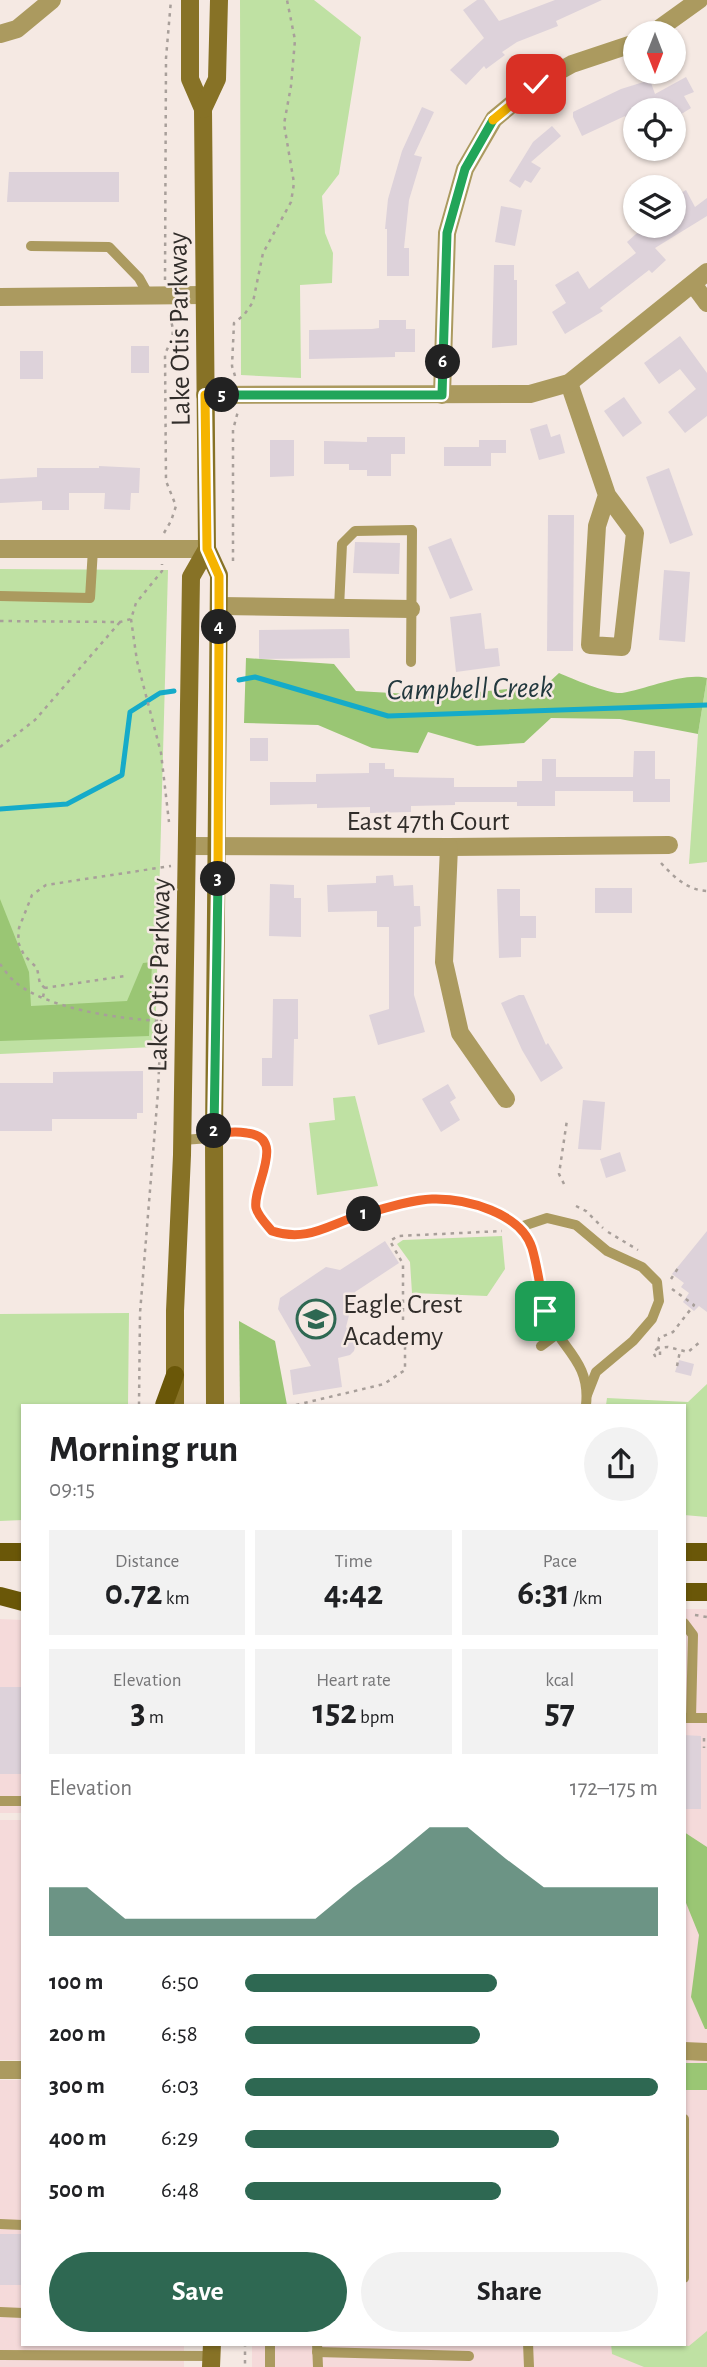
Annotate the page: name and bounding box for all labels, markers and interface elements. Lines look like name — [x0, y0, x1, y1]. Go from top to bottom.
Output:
north arrow — [623, 21, 686, 84]
map controls — [623, 21, 686, 238]
pin — [506, 54, 566, 114]
icon: check — [517, 65, 555, 103]
button: locate — [623, 98, 686, 161]
button: layers — [623, 175, 686, 238]
street label: Lake Otis Parkway — [164, 232, 196, 426]
pin: 6 — [426, 344, 460, 380]
text: 6 — [438, 352, 447, 371]
pin: 5 — [204, 378, 240, 412]
text: 5 — [217, 385, 226, 404]
pin: 4 — [202, 610, 236, 644]
text: 4 — [214, 617, 223, 636]
water label: Campbell Creek — [386, 673, 554, 705]
street label: East 47th Court — [347, 808, 509, 836]
pin: 3 — [200, 862, 235, 896]
text: 3 — [213, 869, 222, 888]
street label: Lake Otis Parkway — [144, 878, 176, 1072]
pin: 2 — [196, 1114, 232, 1148]
text: 2 — [209, 1121, 218, 1140]
pin: 1 — [346, 1196, 382, 1232]
text: 1 — [360, 1204, 367, 1223]
pin — [515, 1281, 575, 1341]
place label: Eagle Crest Academy — [343, 1291, 462, 1351]
icon: arrive — [526, 1292, 564, 1330]
school or university icon: Eagle Crest Academy — [295, 1298, 337, 1340]
button: share — [584, 1427, 658, 1501]
text: Morning run — [49, 1431, 238, 1469]
text: 09:15 — [49, 1478, 95, 1501]
text: Distance — [115, 1552, 179, 1571]
text: Time — [335, 1552, 372, 1571]
text: Pace — [543, 1552, 577, 1571]
text: 0.72 — [105, 1576, 163, 1611]
text: 4:42 — [324, 1576, 383, 1611]
text: 6:31 — [517, 1576, 570, 1611]
text: km — [163, 1589, 190, 1608]
text: /km — [570, 1589, 602, 1608]
text: Elevation — [113, 1671, 182, 1690]
text: Heart rate — [316, 1671, 391, 1690]
text: kcal — [545, 1671, 574, 1690]
text: 3 — [130, 1695, 146, 1730]
text: 152 — [313, 1695, 357, 1730]
text: 57 — [545, 1695, 575, 1730]
text: m — [146, 1708, 164, 1727]
text: bpm — [357, 1708, 394, 1727]
text: Elevation — [49, 1777, 132, 1800]
text: 172–175 m — [570, 1777, 658, 1800]
text: 100 m — [49, 1971, 103, 1994]
text: 6:50 — [161, 1971, 199, 1994]
text: 200 m — [49, 2023, 106, 2046]
text: 6:58 — [161, 2023, 198, 2046]
text: 300 m — [49, 2075, 105, 2098]
text: 6:03 — [161, 2075, 199, 2098]
text: 400 m — [49, 2127, 107, 2150]
text: 6:29 — [161, 2127, 198, 2150]
text: 500 m — [49, 2179, 105, 2202]
text: 6:48 — [161, 2179, 199, 2202]
button: Save — [49, 2252, 347, 2332]
button: Share — [361, 2252, 658, 2332]

